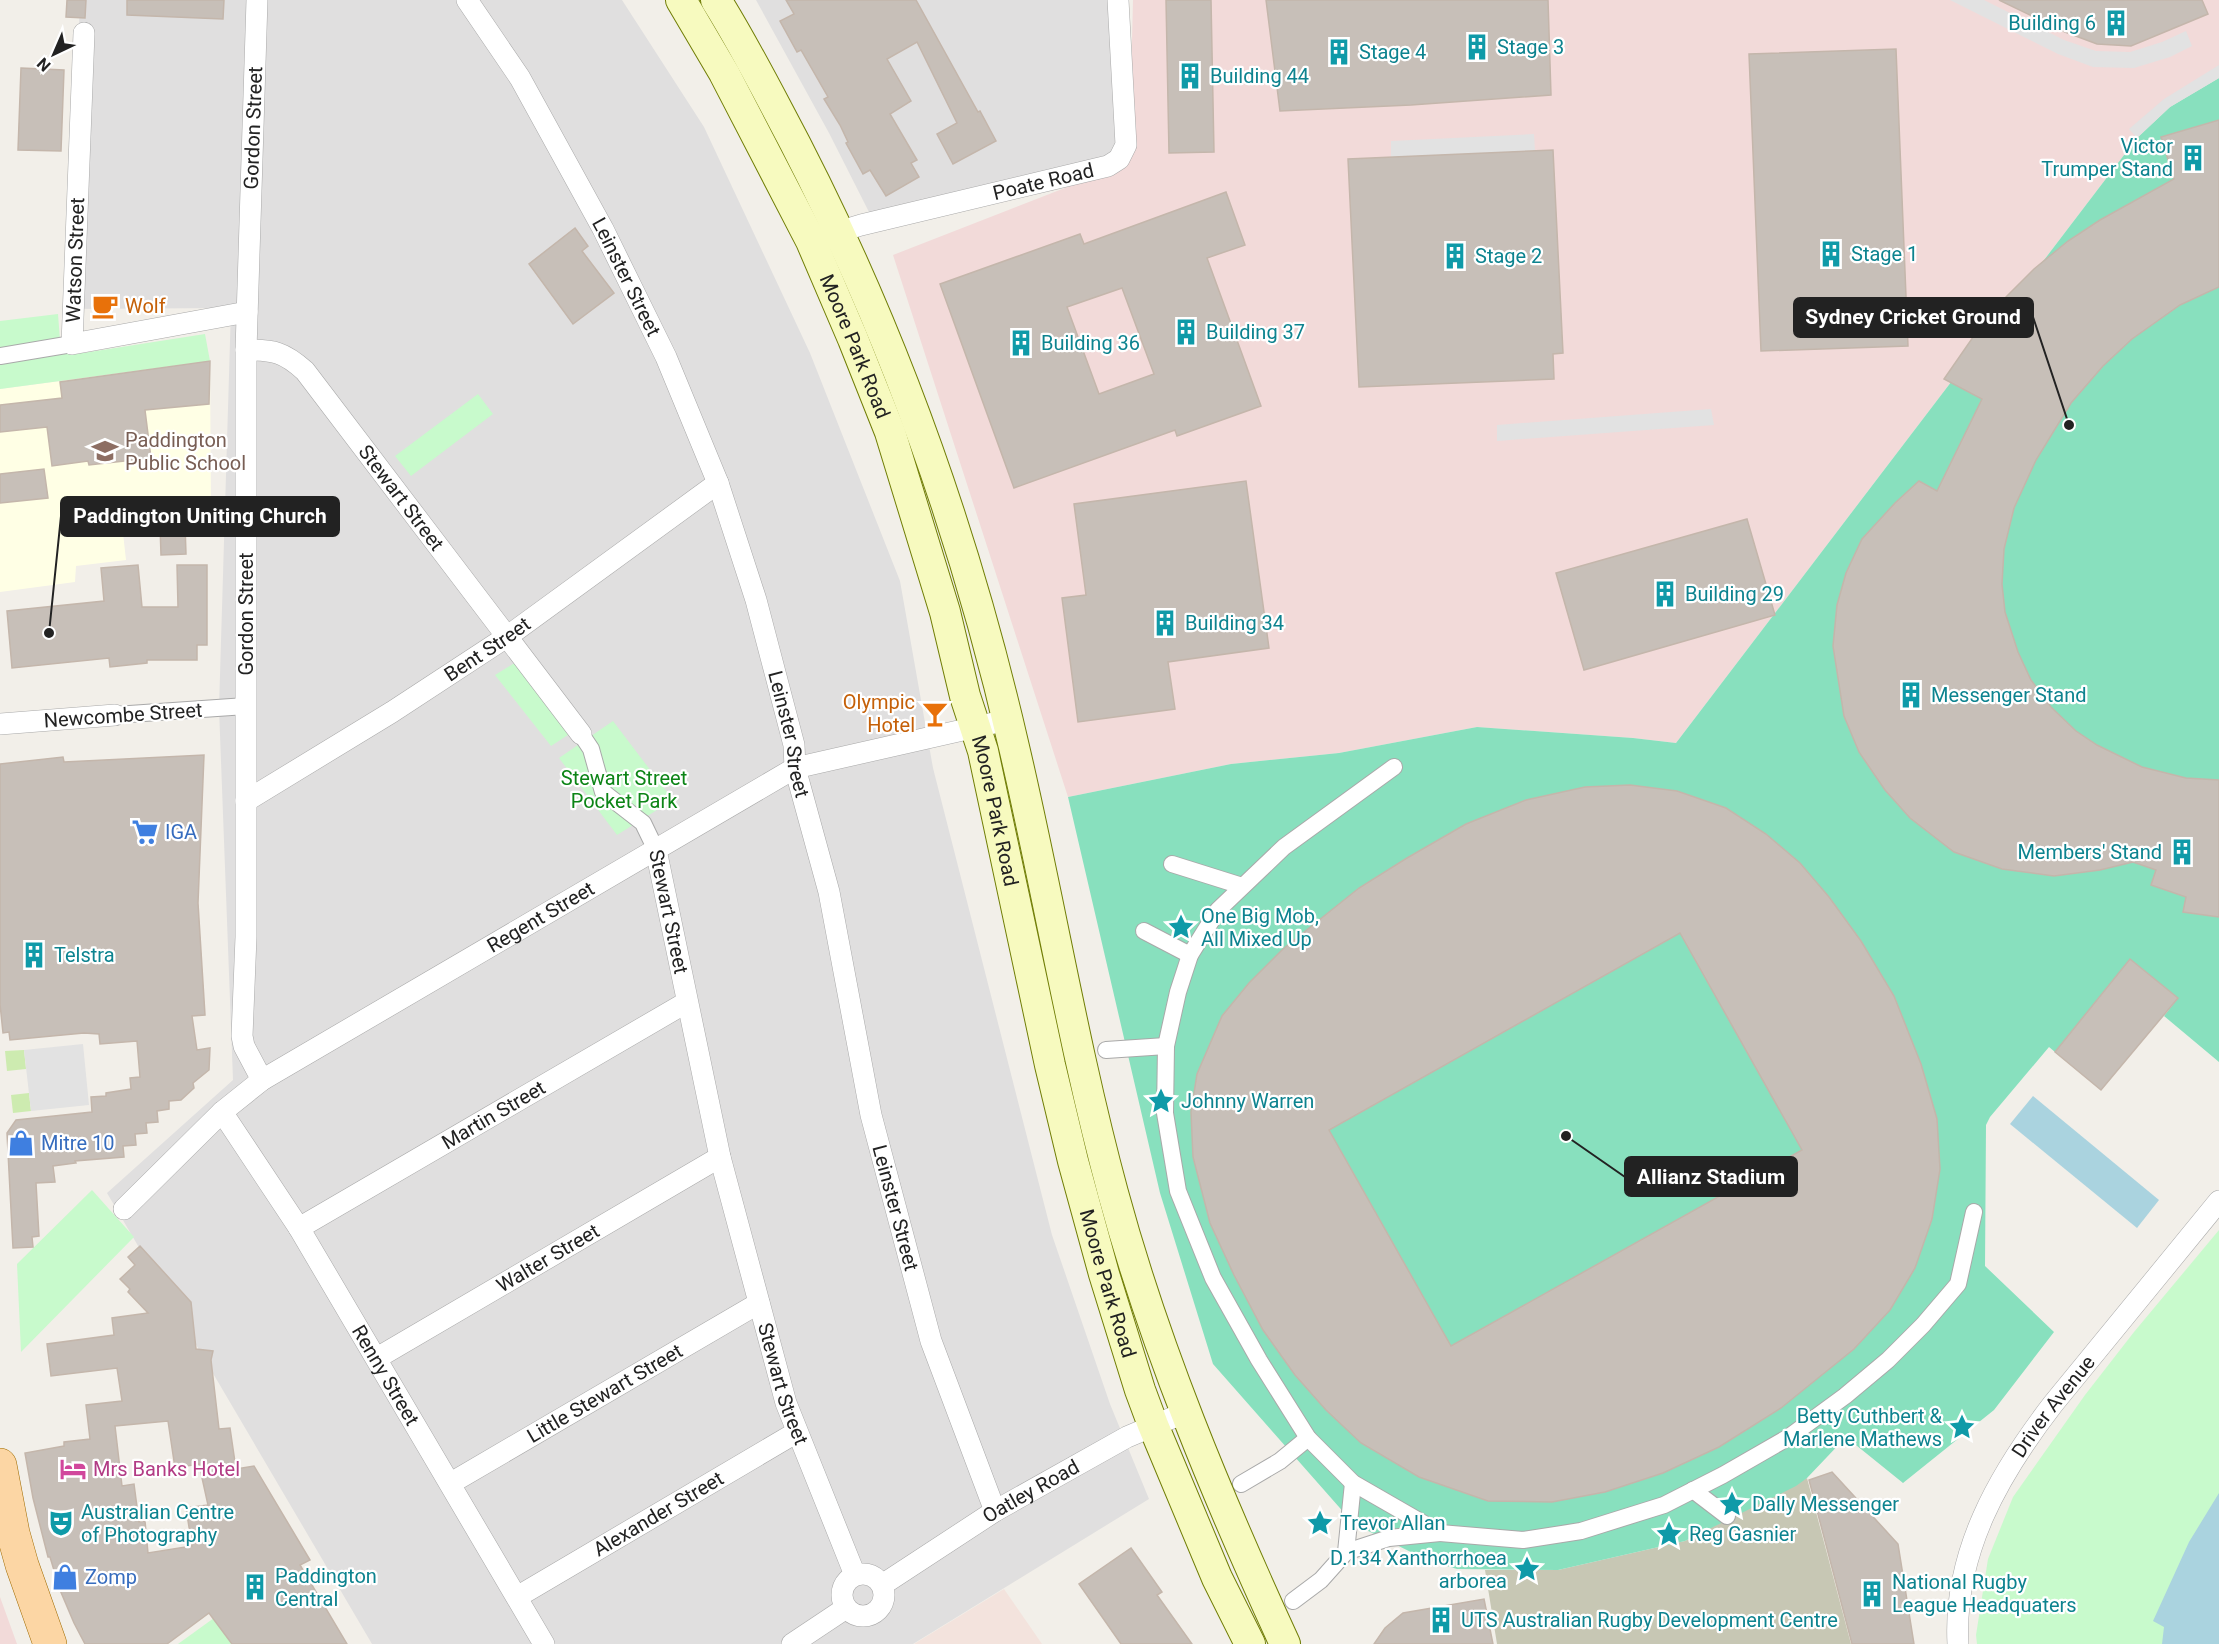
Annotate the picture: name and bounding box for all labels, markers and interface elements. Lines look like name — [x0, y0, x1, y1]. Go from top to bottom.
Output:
building icon: Building 6 — [2101, 8, 2131, 38]
place label: Building 6 — [2008, 11, 2096, 35]
north arrow — [24, 24, 84, 84]
building icon: Stage 3 — [1462, 32, 1492, 62]
place label: Stage 3 — [1497, 35, 1564, 59]
building icon: Stage 4 — [1324, 37, 1354, 67]
place label: Stage 4 — [1359, 40, 1426, 64]
text: N — [33, 54, 55, 75]
building icon: Building 44 — [1175, 61, 1205, 91]
place label: Building 44 — [1210, 64, 1309, 88]
street label: Gordon Street — [239, 66, 267, 190]
place label: Victor Trumper Stand — [2041, 134, 2173, 181]
building icon: Victor Trumper Stand — [2178, 143, 2208, 173]
street label: Poate Road — [990, 158, 1096, 205]
street label: Watson Street — [61, 197, 89, 323]
street label: Leinster Street — [587, 213, 666, 340]
building icon: Stage 1 — [1816, 239, 1846, 269]
building icon: Stage 2 — [1440, 241, 1470, 271]
place label: Stage 1 — [1851, 242, 1918, 266]
place label: Stage 2 — [1475, 244, 1542, 268]
street label: Moore Park Road — [815, 271, 895, 422]
cafe icon: Wolf — [90, 291, 120, 321]
place label: Wolf — [125, 294, 166, 318]
callout: Sydney Cricket Ground — [1794, 298, 2033, 337]
text: Sydney Cricket Ground — [1805, 305, 2021, 329]
building icon: Building 37 — [1171, 317, 1201, 347]
place label: Building 37 — [1206, 320, 1305, 344]
building icon: Building 36 — [1006, 328, 1036, 358]
place label: Building 36 — [1041, 331, 1140, 355]
place label: Paddington Public School — [125, 428, 246, 475]
school or university icon: Paddington Public School — [90, 436, 120, 466]
street label: Stewart Street — [354, 440, 449, 555]
callout: Paddington Uniting Church — [61, 497, 339, 536]
text: Paddington Uniting Church — [73, 504, 327, 528]
street label: Gordon Street — [234, 552, 258, 676]
building icon: Building 29 — [1650, 579, 1680, 609]
place label: Building 29 — [1685, 582, 1784, 606]
building icon: Building 34 — [1150, 608, 1180, 638]
place label: Building 34 — [1185, 611, 1284, 635]
street label: Bent Street — [440, 612, 535, 687]
street label: Leinster Street — [763, 668, 815, 800]
building icon: Messenger Stand — [1896, 680, 1926, 710]
place label: Messenger Stand — [1931, 683, 2087, 707]
place label: Olympic Hotel — [843, 690, 915, 737]
street label: Newcombe Street — [43, 697, 203, 733]
bar icon: Olympic Hotel — [920, 699, 950, 729]
street label: Moore Park Road — [967, 732, 1023, 888]
park label: Stewart Street Pocket Park — [561, 766, 687, 813]
supermarket icon: IGA — [130, 817, 160, 847]
place label: IGA — [165, 820, 197, 844]
building icon: Members' Stand — [2167, 837, 2197, 867]
place label: Members' Stand — [2017, 840, 2162, 864]
street label: Stewart Street — [644, 847, 694, 976]
street label: Regent Street — [483, 876, 599, 958]
place label: One Big Mob, All Mixed Up — [1201, 904, 1319, 951]
place icon: One Big Mob, All Mixed Up — [1166, 912, 1196, 942]
building icon: Telstra — [19, 940, 49, 970]
place label: Telstra — [54, 943, 115, 967]
street label: Martin Street — [437, 1075, 550, 1154]
place icon: Johnny Warren — [1146, 1086, 1176, 1116]
place label: Johnny Warren — [1181, 1089, 1314, 1113]
shop icon: Mitre 10 — [6, 1128, 36, 1158]
place label: Mitre 10 — [41, 1131, 115, 1155]
street label: Leinster Street — [867, 1142, 924, 1273]
callout: Allianz Stadium — [1625, 1157, 1797, 1196]
text: Allianz Stadium — [1637, 1165, 1785, 1189]
street label: Moore Park Road — [1075, 1206, 1141, 1360]
street label: Walter Street — [492, 1219, 603, 1297]
street label: Stewart Street — [753, 1320, 814, 1448]
street label: Renny Street — [347, 1321, 424, 1430]
street label: Little Stewart Street — [523, 1338, 687, 1448]
street label: Driver Avenue — [2006, 1351, 2100, 1462]
place label: Betty Cuthbert & Marlene Mathews — [1783, 1404, 1943, 1451]
place icon: Betty Cuthbert & Marlene Mathews — [1947, 1412, 1977, 1442]
hotel icon: Mrs Banks Hotel — [58, 1454, 88, 1484]
street label: Oatley Road — [978, 1454, 1083, 1528]
place label: Mrs Banks Hotel — [93, 1457, 240, 1481]
street label: Alexander Street — [589, 1466, 728, 1561]
place icon: Dally Messenger — [1717, 1489, 1747, 1519]
place label: Dally Messenger — [1752, 1492, 1899, 1516]
place label: Australian Centre of Photography — [81, 1500, 234, 1547]
theatre icon: Australian Centre of Photography — [46, 1508, 76, 1538]
place icon: Trevor Allan — [1305, 1508, 1335, 1538]
place label: Trevor Allan — [1340, 1511, 1446, 1535]
place icon: Reg Gasnier — [1654, 1519, 1684, 1549]
place label: Reg Gasnier — [1689, 1522, 1796, 1546]
place label: D.134 Xanthorrhoea arborea — [1330, 1546, 1507, 1593]
place icon: D.134 Xanthorrhoea arborea — [1512, 1554, 1542, 1584]
shop icon: Zomp — [50, 1562, 80, 1592]
place label: Paddington Central — [275, 1564, 377, 1611]
place label: Zomp — [85, 1565, 137, 1589]
place label: National Rugby League Headquaters — [1892, 1570, 2077, 1617]
building icon: Paddington Central — [240, 1572, 270, 1602]
building icon: National Rugby League Headquaters — [1857, 1579, 1887, 1609]
building icon: UTS Australian Rugby Development Centre — [1426, 1605, 1456, 1635]
place label: UTS Australian Rugby Development Centre — [1461, 1608, 1838, 1632]

